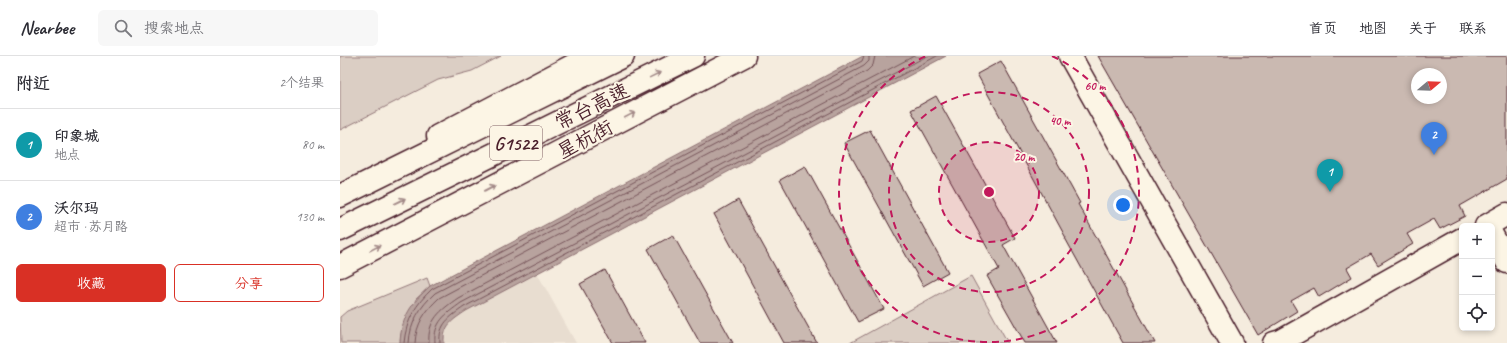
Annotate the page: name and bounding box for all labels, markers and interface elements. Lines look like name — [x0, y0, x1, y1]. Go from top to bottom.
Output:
search box — [98, 10, 378, 46]
text: Nearbee — [20, 16, 74, 40]
icon: search — [112, 17, 134, 39]
text: 搜索地点 — [144, 19, 204, 38]
text: 首页 — [1309, 20, 1337, 37]
text: 地图 — [1359, 20, 1387, 37]
text: 关于 — [1409, 20, 1437, 37]
text: 联系 — [1459, 20, 1487, 37]
north arrow — [1411, 68, 1447, 104]
one-way arrow — [648, 71, 660, 78]
text: 附近 — [16, 73, 50, 94]
text: 2个结果 — [279, 75, 324, 91]
street label: 常台高速 — [551, 78, 634, 135]
text: 60 m — [1085, 78, 1107, 94]
one-way arrow — [624, 111, 636, 119]
text: 40 m — [1050, 113, 1071, 129]
street label: 星杭街 — [553, 114, 618, 165]
pin: 2 — [1421, 122, 1447, 155]
road number: G1522 — [490, 126, 542, 160]
text: 印象城 — [54, 127, 99, 146]
text: 1 — [26, 137, 32, 153]
text: 80 m — [302, 137, 324, 153]
text: 地点 — [54, 147, 80, 163]
text: 20 m — [1014, 149, 1035, 165]
pin: 1 — [1317, 159, 1343, 192]
one-way arrow — [484, 184, 496, 192]
centre of rings — [982, 185, 996, 199]
your location — [1113, 195, 1133, 215]
one-way arrow — [394, 197, 406, 204]
text: 沃尔玛 — [54, 199, 99, 218]
text: 2 — [26, 209, 32, 225]
text: 130 m — [296, 209, 324, 225]
text: 超市 · 苏月路 — [54, 219, 128, 235]
map controls — [1459, 223, 1495, 331]
button: + — [1459, 223, 1495, 259]
one-way arrow — [368, 244, 380, 252]
button: − — [1459, 259, 1495, 295]
button: 收藏 — [16, 264, 166, 302]
button: 分享 — [174, 264, 324, 302]
button: locate — [1459, 295, 1495, 331]

